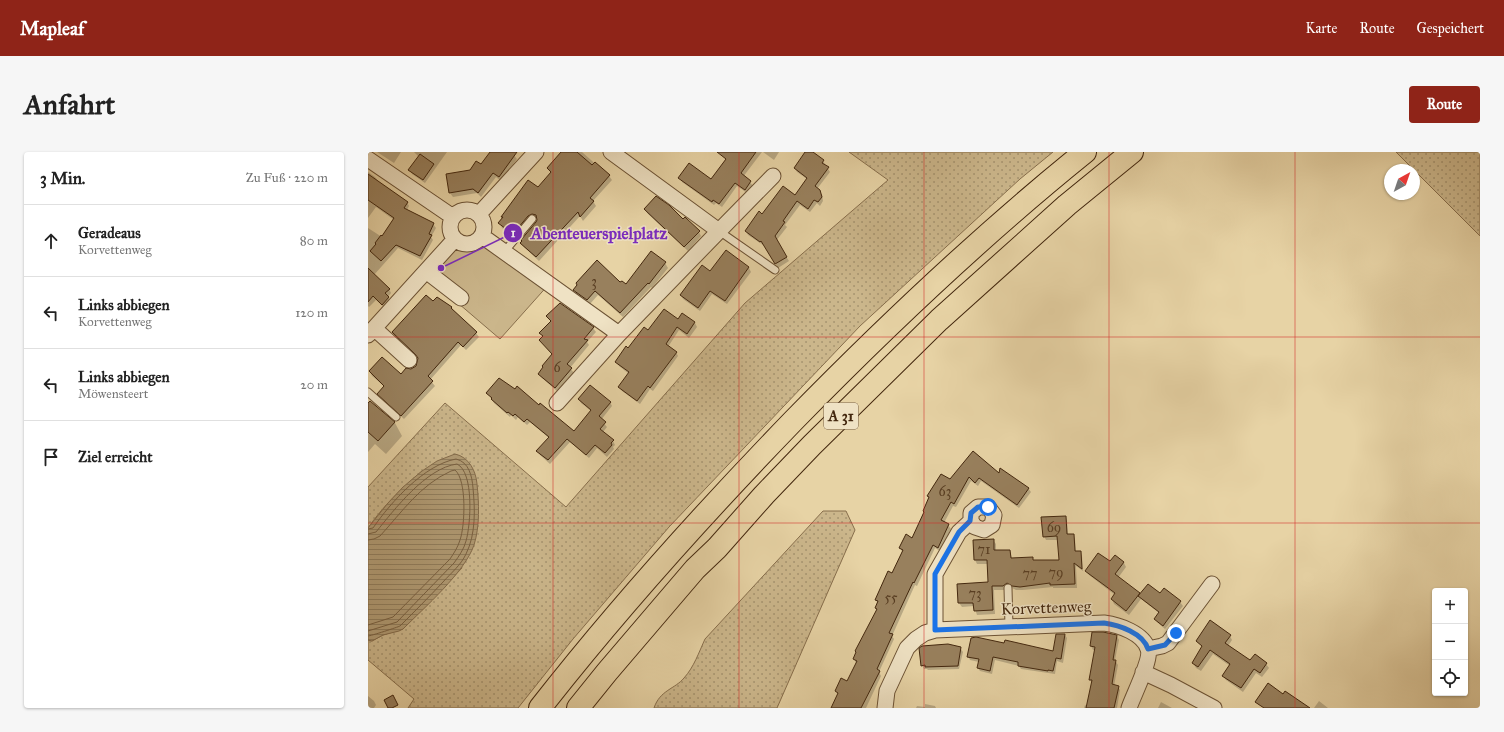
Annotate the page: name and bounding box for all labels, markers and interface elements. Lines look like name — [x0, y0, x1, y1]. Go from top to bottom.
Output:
text: Mapleaf — [20, 17, 84, 40]
text: Karte — [1305, 20, 1337, 37]
text: Route — [1359, 20, 1395, 37]
text: Gespeichert — [1417, 20, 1484, 37]
button: Route — [1409, 86, 1480, 123]
text: Anfahrt — [24, 87, 115, 122]
north arrow — [1384, 164, 1420, 200]
text: 3 Min. — [40, 168, 85, 189]
text: Zu Fuß · 220 m — [246, 170, 328, 186]
callout: Abenteuerspielplatz — [503, 218, 675, 247]
text: Abenteuerspielplatz — [530, 223, 667, 244]
text: Geradeaus — [78, 224, 141, 242]
text: 1 — [511, 226, 516, 240]
icon: ahead — [40, 230, 62, 252]
text: 80 m — [300, 233, 328, 249]
text: Korvettenweg — [78, 242, 152, 258]
house number: 3 — [591, 273, 597, 290]
text: Links abbiegen — [78, 296, 170, 314]
icon: left — [40, 302, 62, 324]
text: 120 m — [295, 305, 328, 321]
text: Korvettenweg — [78, 314, 152, 330]
house number: 6 — [553, 359, 561, 376]
text: Links abbiegen — [78, 368, 170, 386]
icon: left — [40, 374, 62, 396]
text: 20 m — [300, 377, 328, 393]
text: Möwensteert — [78, 386, 148, 402]
road number: A 31 — [824, 403, 858, 429]
icon: arrive — [40, 446, 62, 468]
text: Ziel erreicht — [78, 448, 153, 466]
house number: 63 — [939, 483, 951, 500]
route start — [979, 498, 997, 516]
house number: 69 — [1047, 519, 1061, 536]
house number: 71 — [977, 541, 991, 558]
house number: 79 — [1049, 564, 1064, 581]
house number: 77 — [1023, 565, 1037, 582]
house number: 73 — [968, 585, 982, 602]
map controls — [1432, 588, 1468, 696]
button: + — [1432, 588, 1468, 624]
house number: 55 — [884, 589, 898, 606]
street label: Korvettenweg — [1000, 596, 1092, 620]
route end — [1167, 624, 1185, 642]
button: − — [1432, 624, 1468, 660]
button: locate — [1432, 660, 1468, 696]

